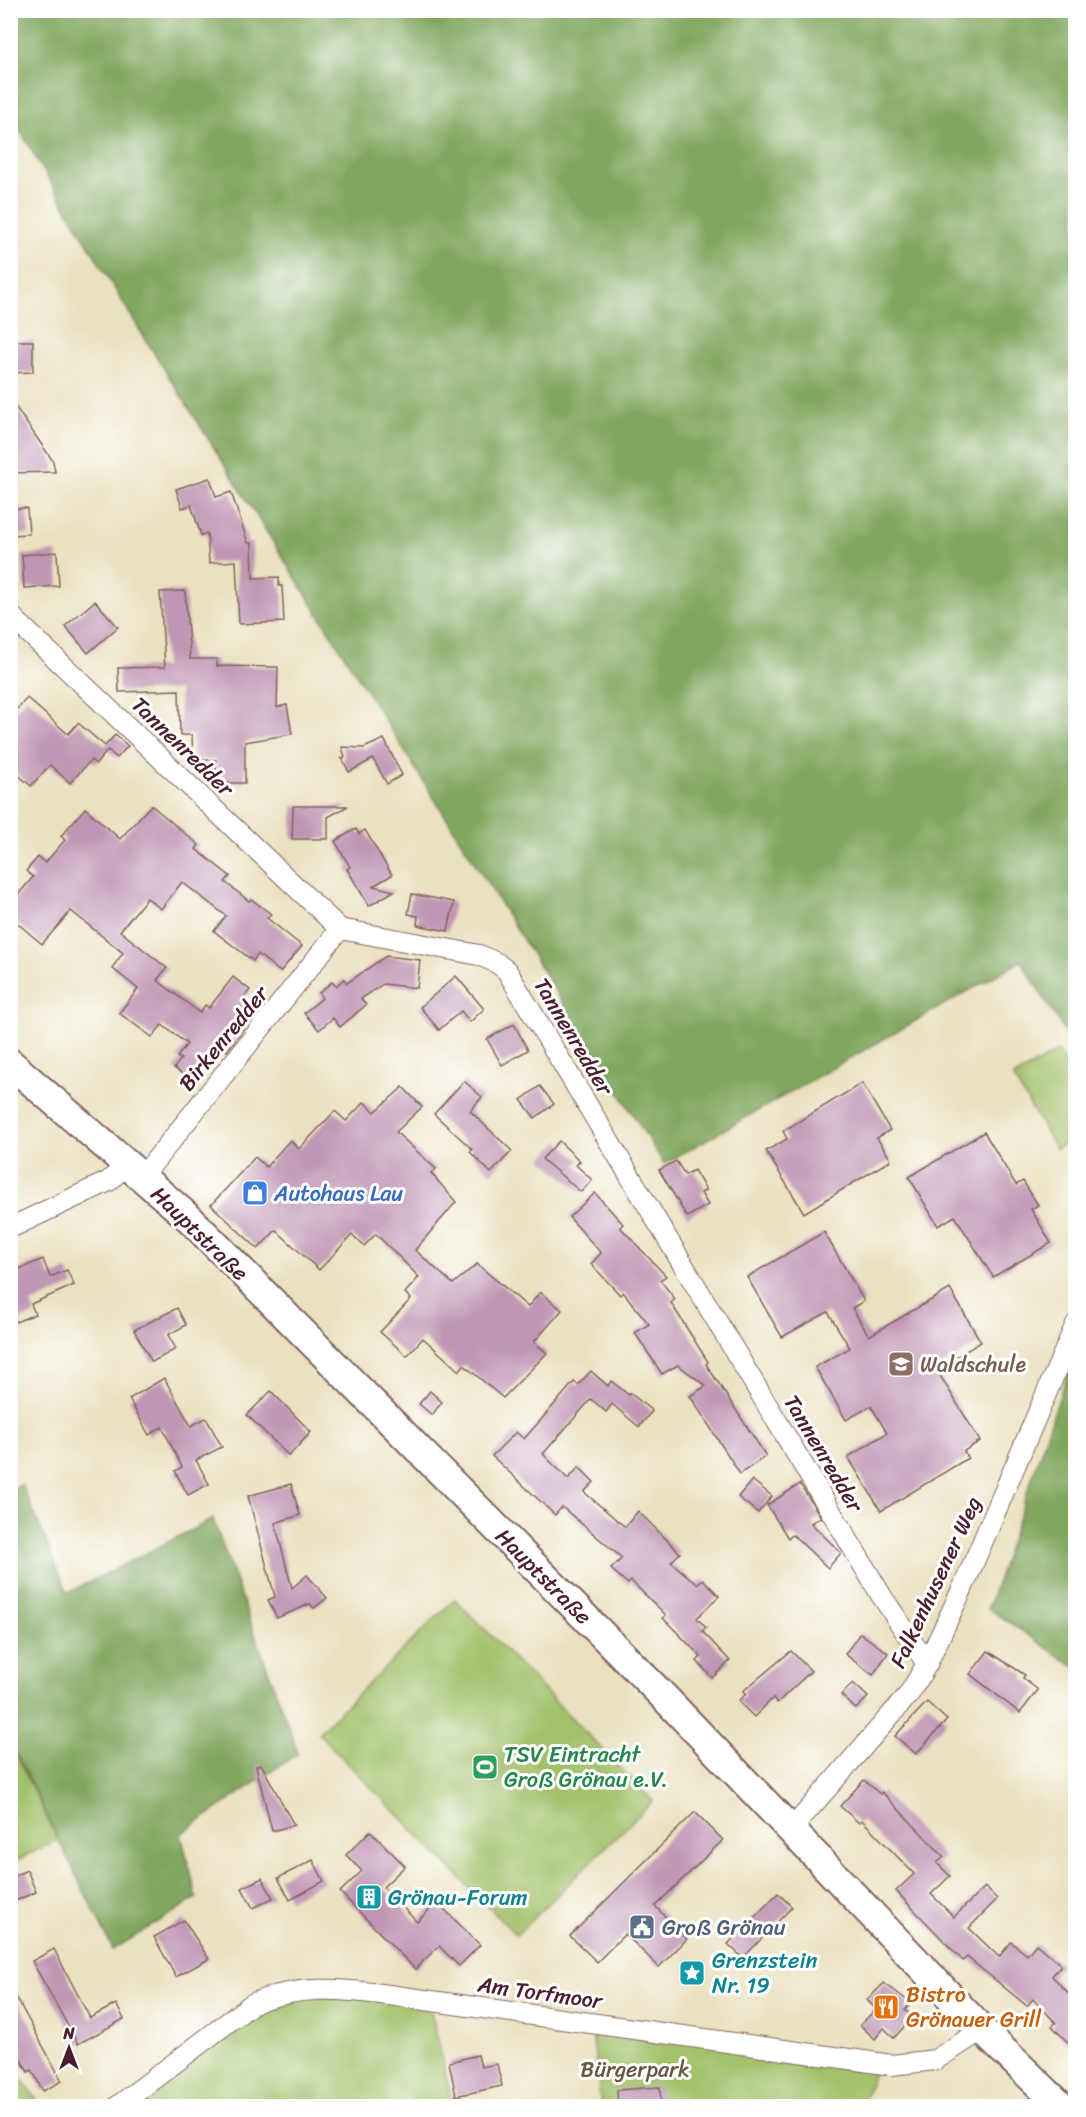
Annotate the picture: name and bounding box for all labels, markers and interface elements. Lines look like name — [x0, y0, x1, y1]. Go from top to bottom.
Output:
street label: Tannenredder — [122, 687, 245, 807]
street label: Tannenredder — [523, 970, 625, 1104]
street label: Birkenredder — [168, 975, 280, 1100]
place label: Autohaus Lau — [273, 1174, 403, 1213]
street label: Hauptstraße — [141, 1176, 258, 1291]
shop icon: Autohaus Lau — [240, 1178, 270, 1208]
place label: Waldschule — [920, 1345, 1026, 1384]
school or university icon: Waldschule — [886, 1349, 916, 1379]
street label: Tannenredder — [773, 1387, 875, 1521]
street label: Falkenhusener Weg — [879, 1490, 992, 1675]
street label: Hauptstraße — [486, 1518, 602, 1634]
place label: TSV Eintracht Groß Grönau e.V. — [504, 1735, 668, 1799]
sports icon: TSV Eintracht Groß Grönau e.V. — [470, 1752, 500, 1782]
place label: Grönau-Forum — [388, 1878, 527, 1917]
building icon: Grönau-Forum — [354, 1882, 384, 1912]
place label: Groß Grönau — [662, 1908, 786, 1947]
public building icon: Groß Grönau — [627, 1912, 657, 1942]
place label: Grenzstein Nr. 19 — [712, 1941, 817, 2005]
place icon: Grenzstein Nr. 19 — [677, 1958, 707, 1988]
street label: Am Torfmoor — [474, 1964, 607, 2021]
place label: Bistro Grönauer Grill — [906, 1975, 1042, 2039]
restaurant icon: Bistro Grönauer Grill — [871, 1992, 901, 2022]
north arrow — [39, 2018, 99, 2078]
text: N — [62, 2019, 75, 2048]
park label: Bürgerpark — [580, 2050, 690, 2089]

